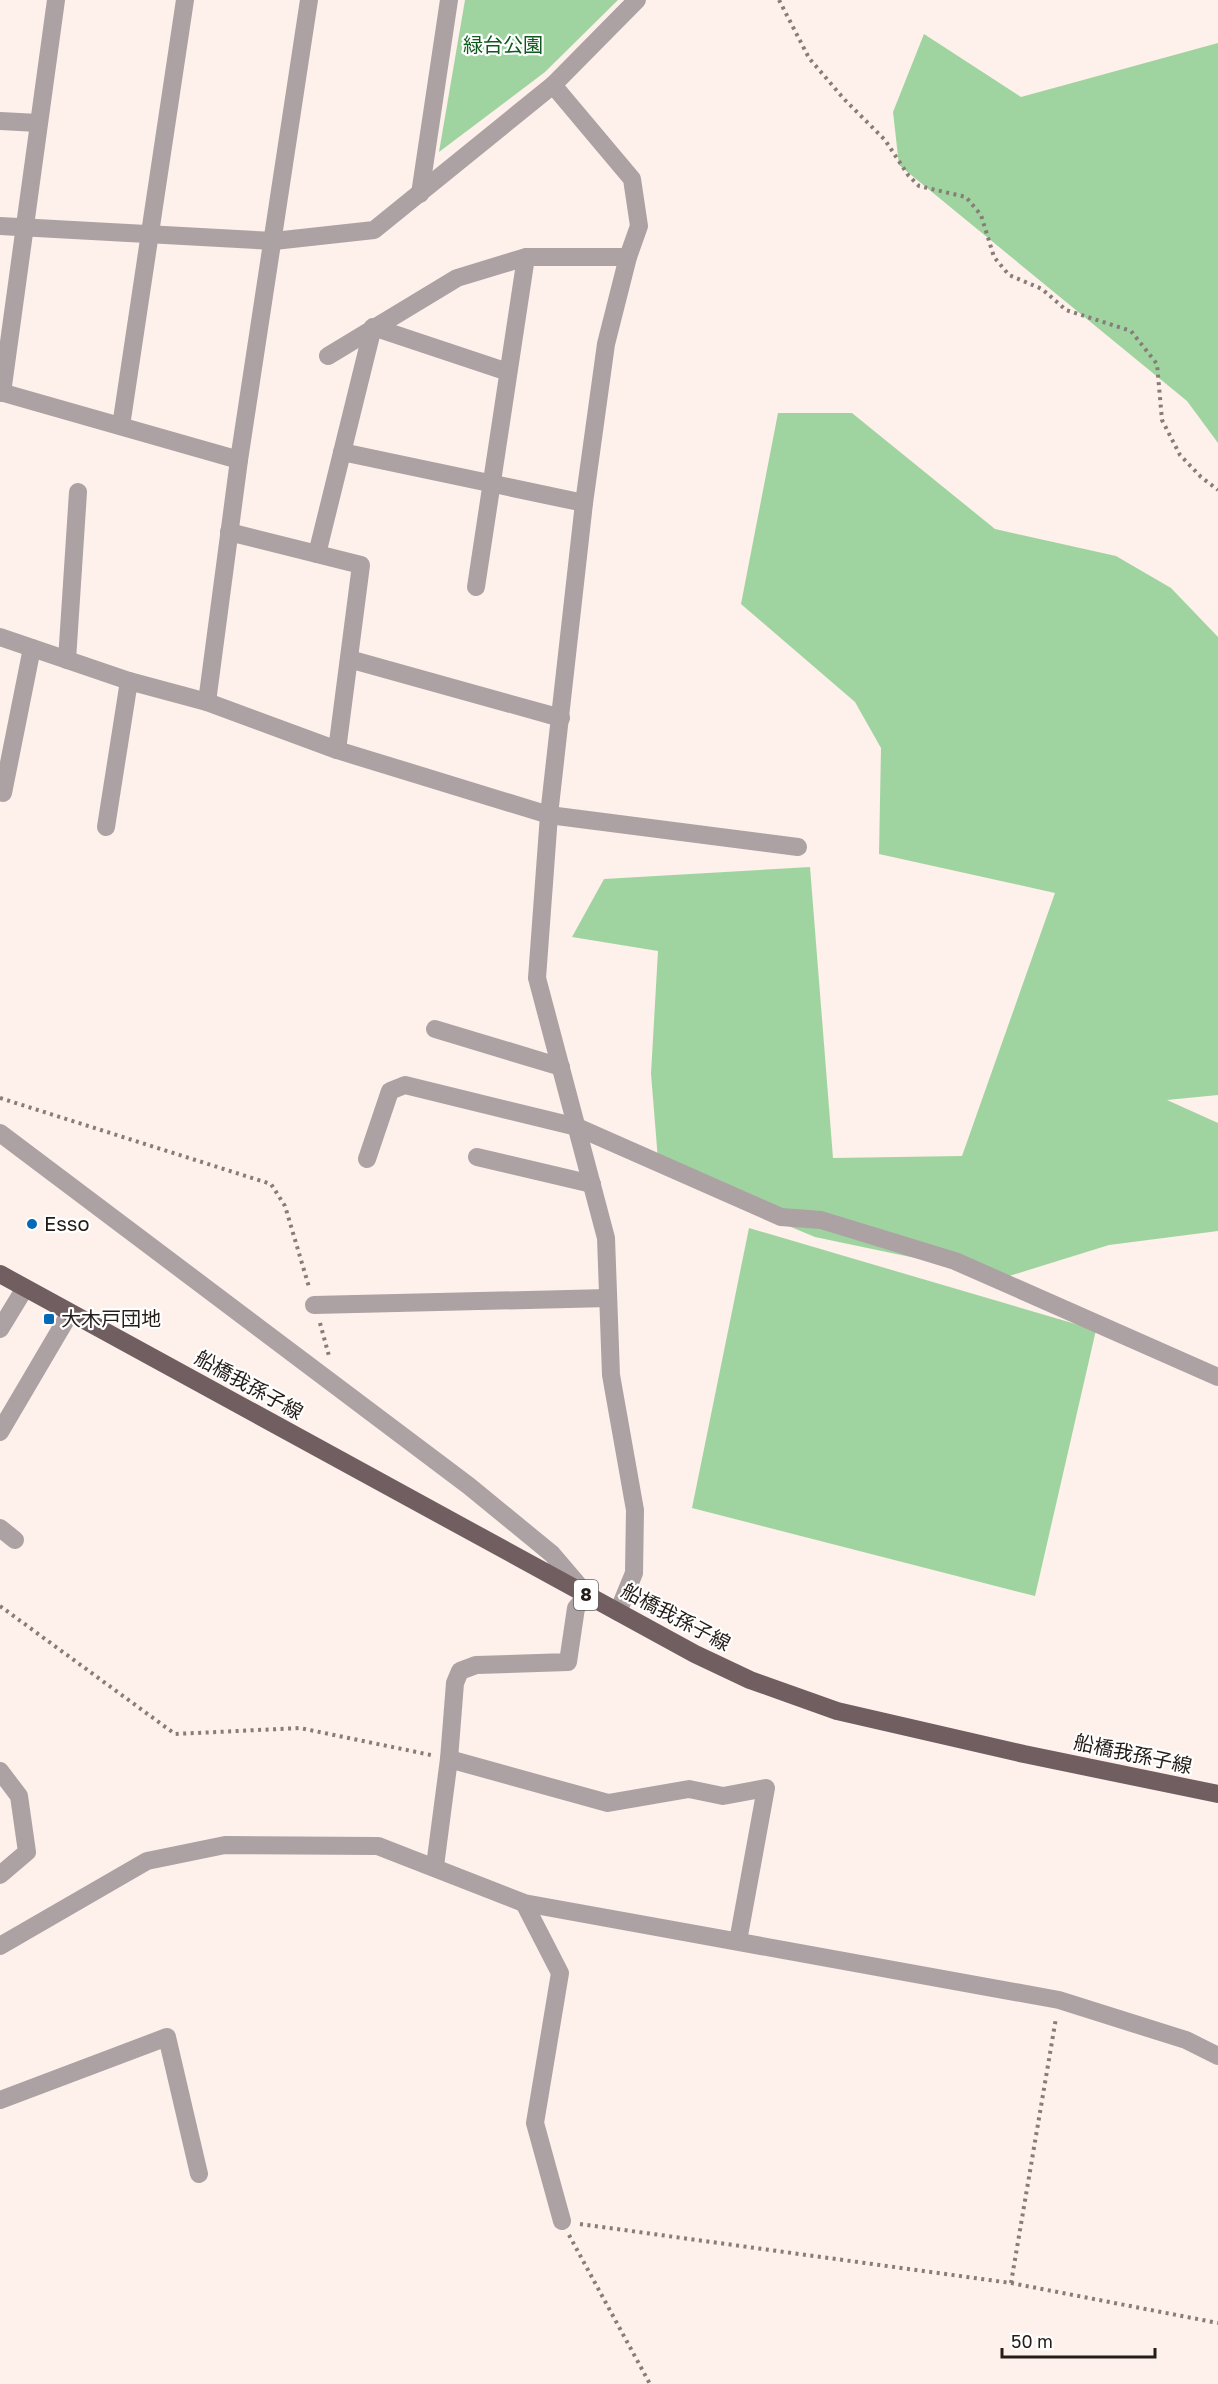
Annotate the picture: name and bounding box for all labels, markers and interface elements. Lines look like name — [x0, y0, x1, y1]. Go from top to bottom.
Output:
park label: 緑台公園 — [463, 32, 543, 56]
place label: Esso — [44, 1211, 89, 1235]
marker: Esso — [25, 1217, 39, 1231]
place label: 大木戸団地 — [61, 1306, 161, 1330]
marker: 大木戸団地 — [42, 1312, 56, 1326]
street label: 船橋我孫子線 — [191, 1345, 308, 1424]
street label: 船橋我孫子線 — [618, 1577, 735, 1655]
road number: 8 — [574, 1580, 598, 1610]
street label: 船橋我孫子線 — [1072, 1729, 1194, 1777]
scale bar — [1002, 2321, 1155, 2359]
text: 50 m — [1011, 2330, 1053, 2352]

